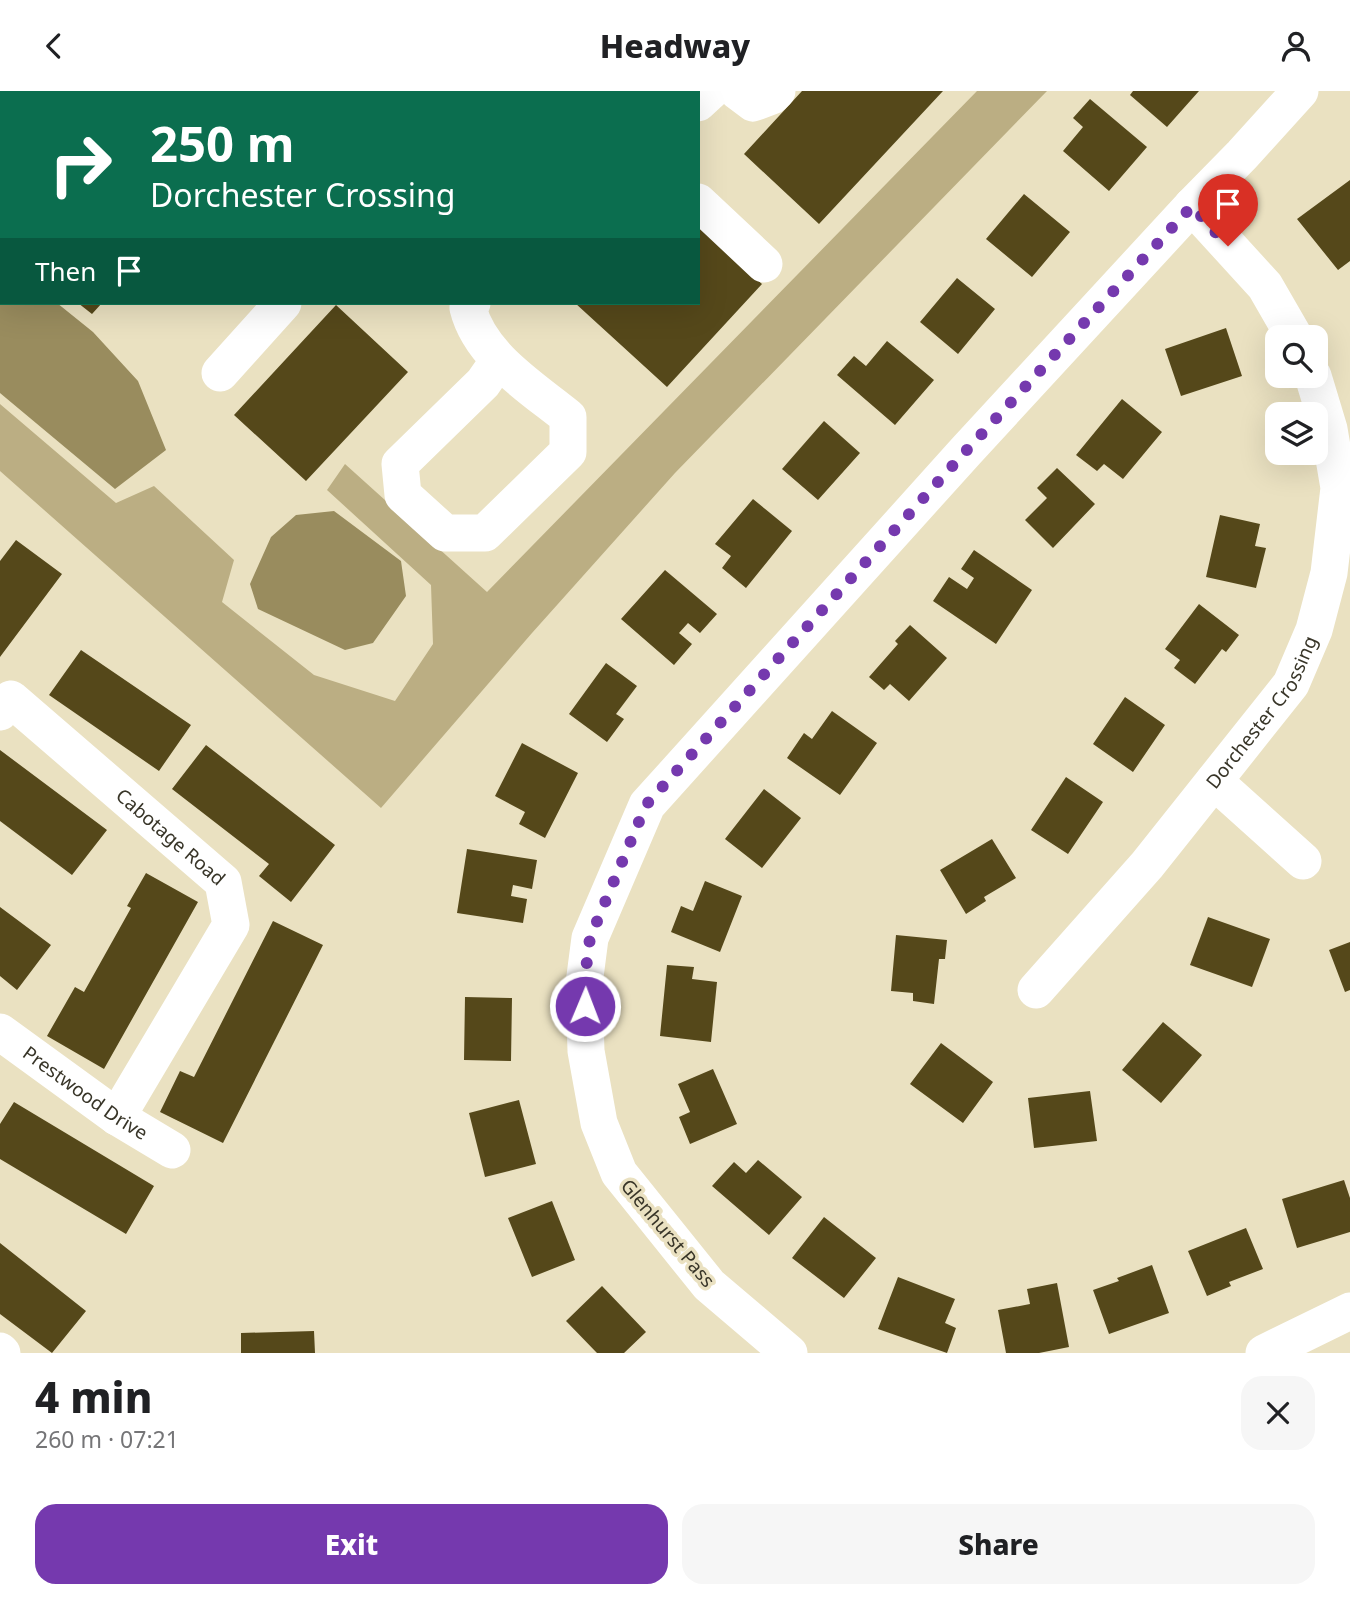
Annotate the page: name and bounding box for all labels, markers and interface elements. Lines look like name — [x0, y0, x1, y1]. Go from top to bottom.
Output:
text: Headway — [600, 24, 750, 67]
icon: back — [35, 27, 73, 65]
icon: person — [1277, 27, 1315, 65]
text: 250 m — [150, 110, 295, 176]
icon: right — [35, 119, 126, 210]
text: Dorchester Crossing — [150, 173, 455, 216]
pin — [1198, 174, 1258, 246]
icon: arrive — [1209, 185, 1247, 223]
icon: arrive — [110, 252, 148, 290]
text: Then — [35, 253, 96, 289]
map controls — [1265, 325, 1328, 465]
button: search — [1265, 325, 1328, 388]
button: layers — [1265, 402, 1328, 465]
street label: Dorchester Crossing — [1200, 632, 1323, 794]
street label: Cabotage Road — [111, 782, 231, 891]
position arrow — [548, 969, 622, 1043]
street label: Prestwood Drive — [18, 1040, 153, 1146]
street label: Glenhurst Pass — [615, 1173, 721, 1293]
text: 4 min — [35, 1368, 152, 1425]
button: close — [1241, 1376, 1315, 1450]
text: 260 m · 07:21 — [35, 1423, 179, 1455]
button: Exit — [35, 1504, 668, 1584]
button: Share — [682, 1504, 1315, 1584]

